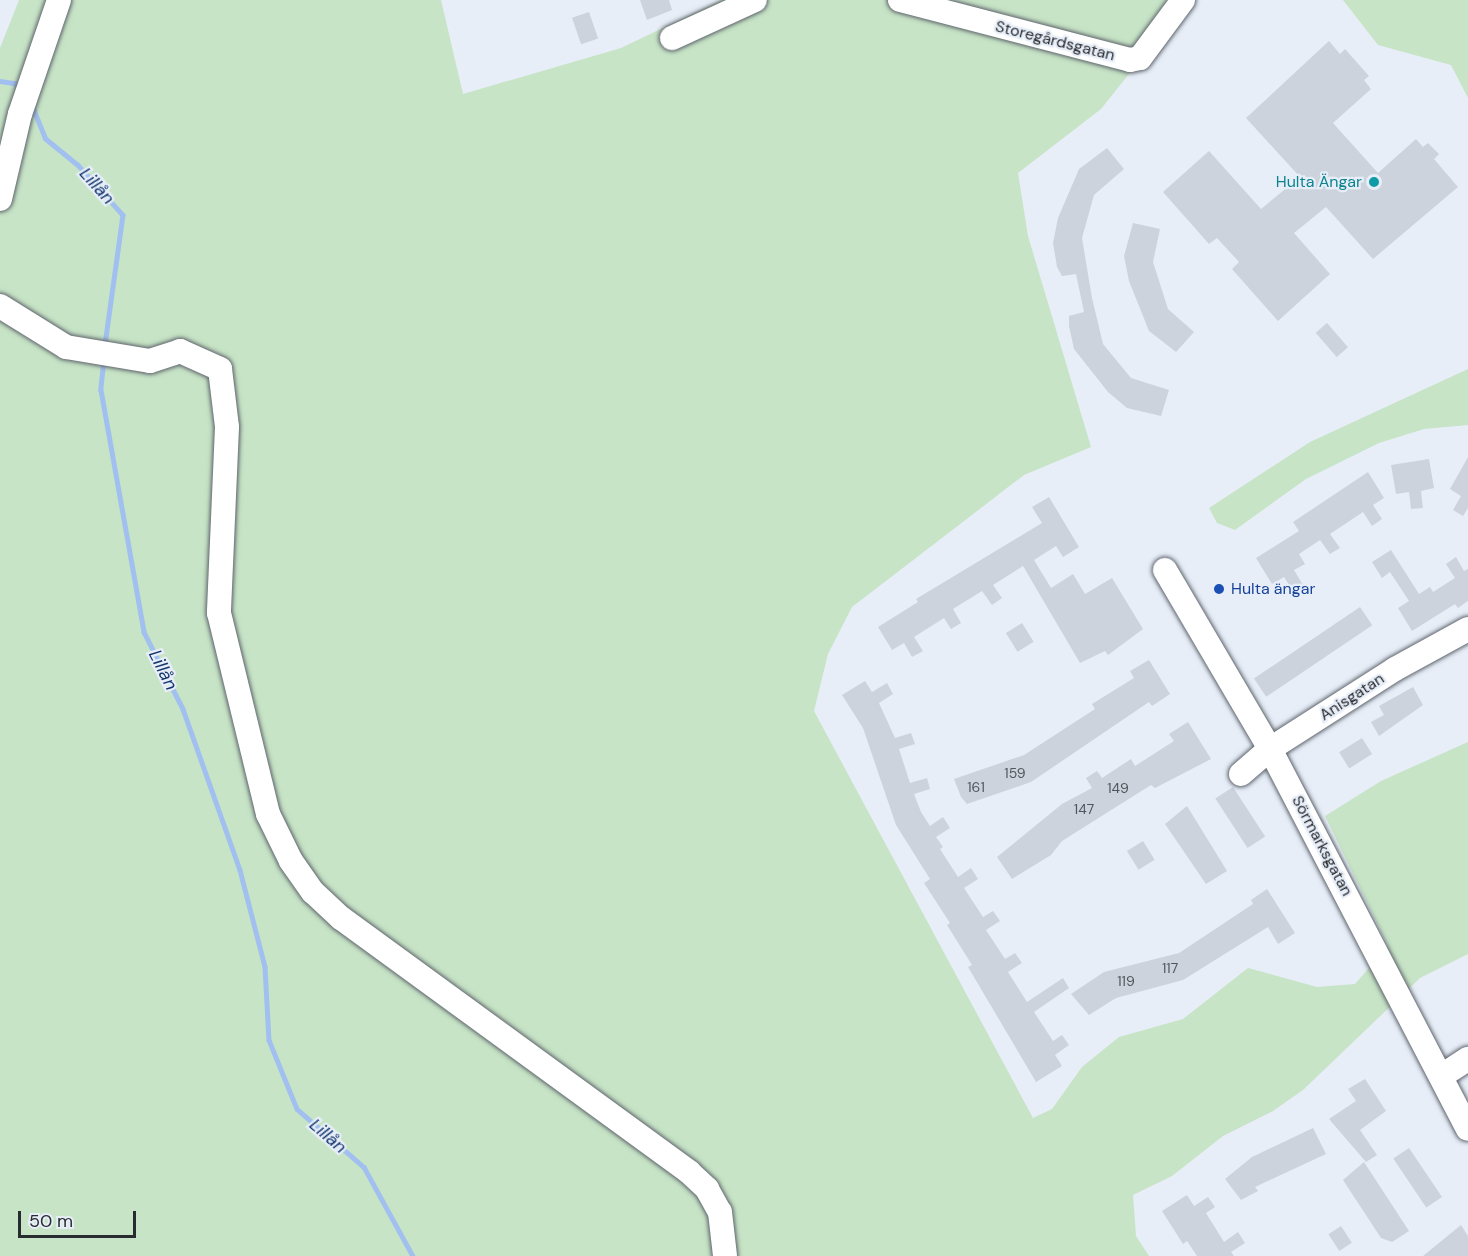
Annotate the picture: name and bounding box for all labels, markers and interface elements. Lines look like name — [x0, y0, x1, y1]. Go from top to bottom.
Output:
street label: Storegårdsgatan — [993, 17, 1117, 65]
water label: Lillån — [75, 163, 119, 209]
place label: Hulta Ängar — [1276, 172, 1362, 192]
marker: Hulta Ängar — [1367, 175, 1381, 189]
place label: Hulta ängar — [1231, 579, 1315, 599]
marker: Hulta ängar — [1212, 582, 1226, 596]
water label: Lillån — [144, 646, 182, 694]
street label: Anisgatan — [1316, 669, 1388, 725]
house number: 159 — [1004, 765, 1026, 781]
house number: 161 — [967, 779, 985, 795]
house number: 149 — [1107, 780, 1129, 796]
street label: Sörmarksgatan — [1288, 793, 1356, 899]
house number: 147 — [1074, 801, 1094, 817]
house number: 117 — [1162, 960, 1178, 976]
house number: 119 — [1117, 973, 1135, 989]
water label: Lillån — [305, 1114, 351, 1158]
scale bar — [21, 1199, 140, 1237]
text: 50 m — [29, 1209, 73, 1233]

